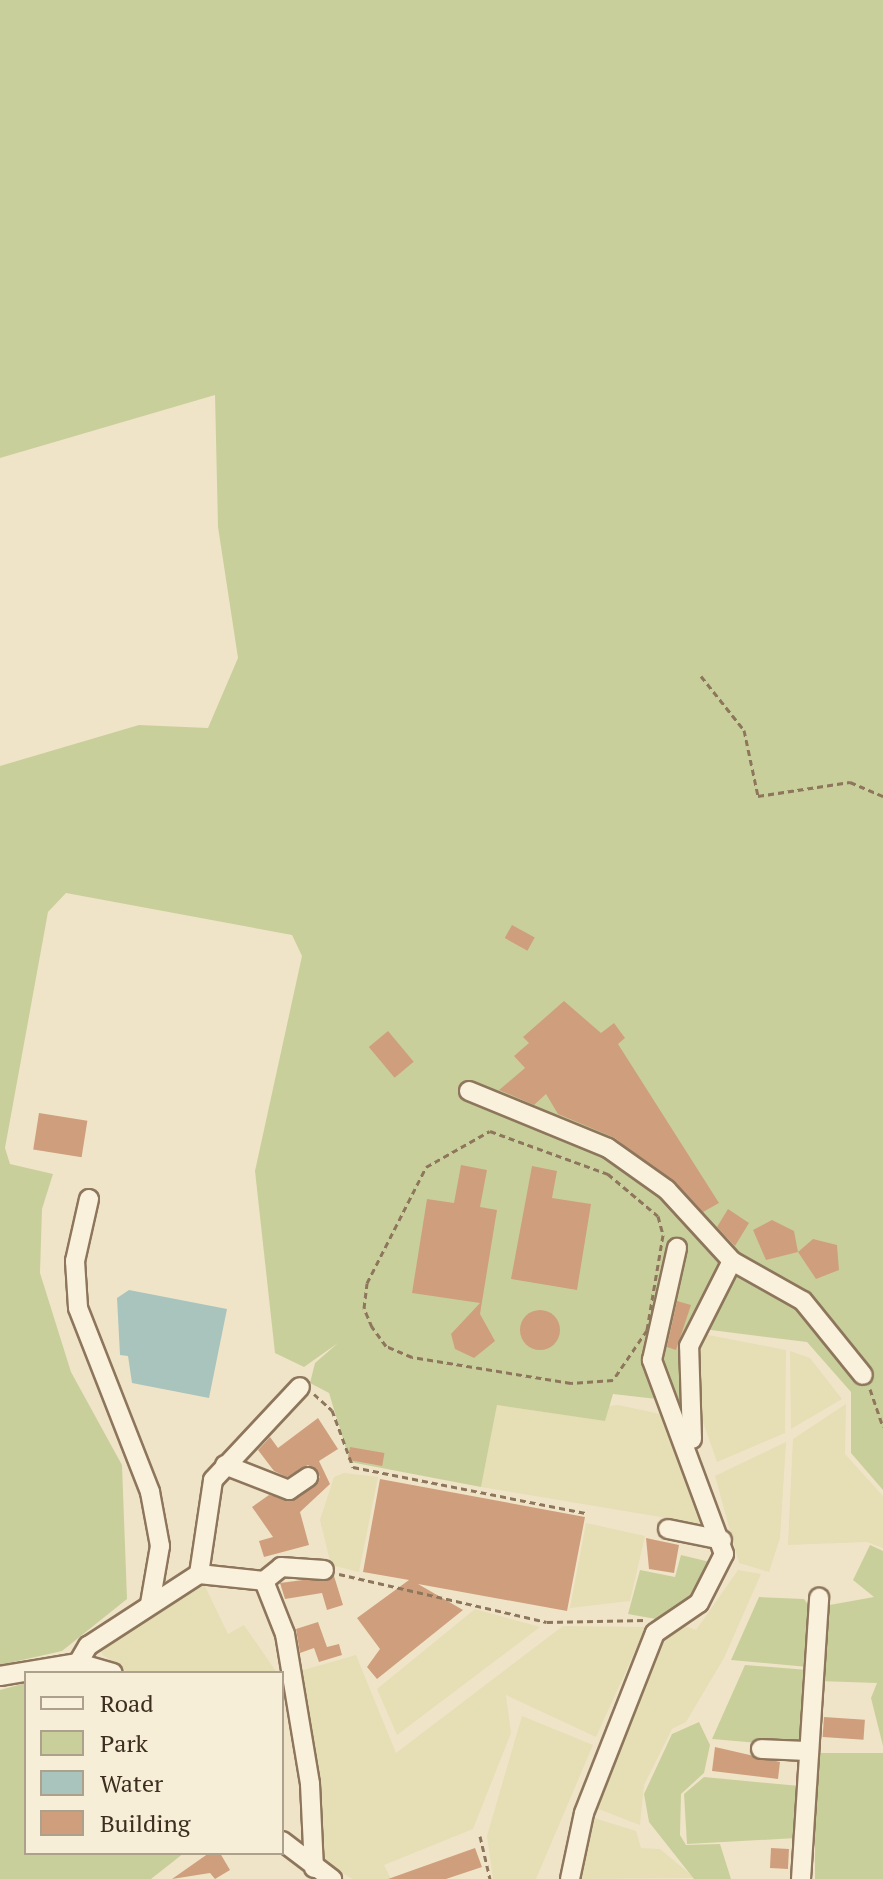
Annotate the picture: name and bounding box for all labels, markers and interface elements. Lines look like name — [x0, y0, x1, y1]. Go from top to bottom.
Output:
legend — [24, 1671, 284, 1855]
text: Road — [100, 1687, 154, 1719]
text: Park — [100, 1727, 148, 1759]
text: Water — [100, 1767, 163, 1799]
text: Building — [100, 1807, 190, 1839]

